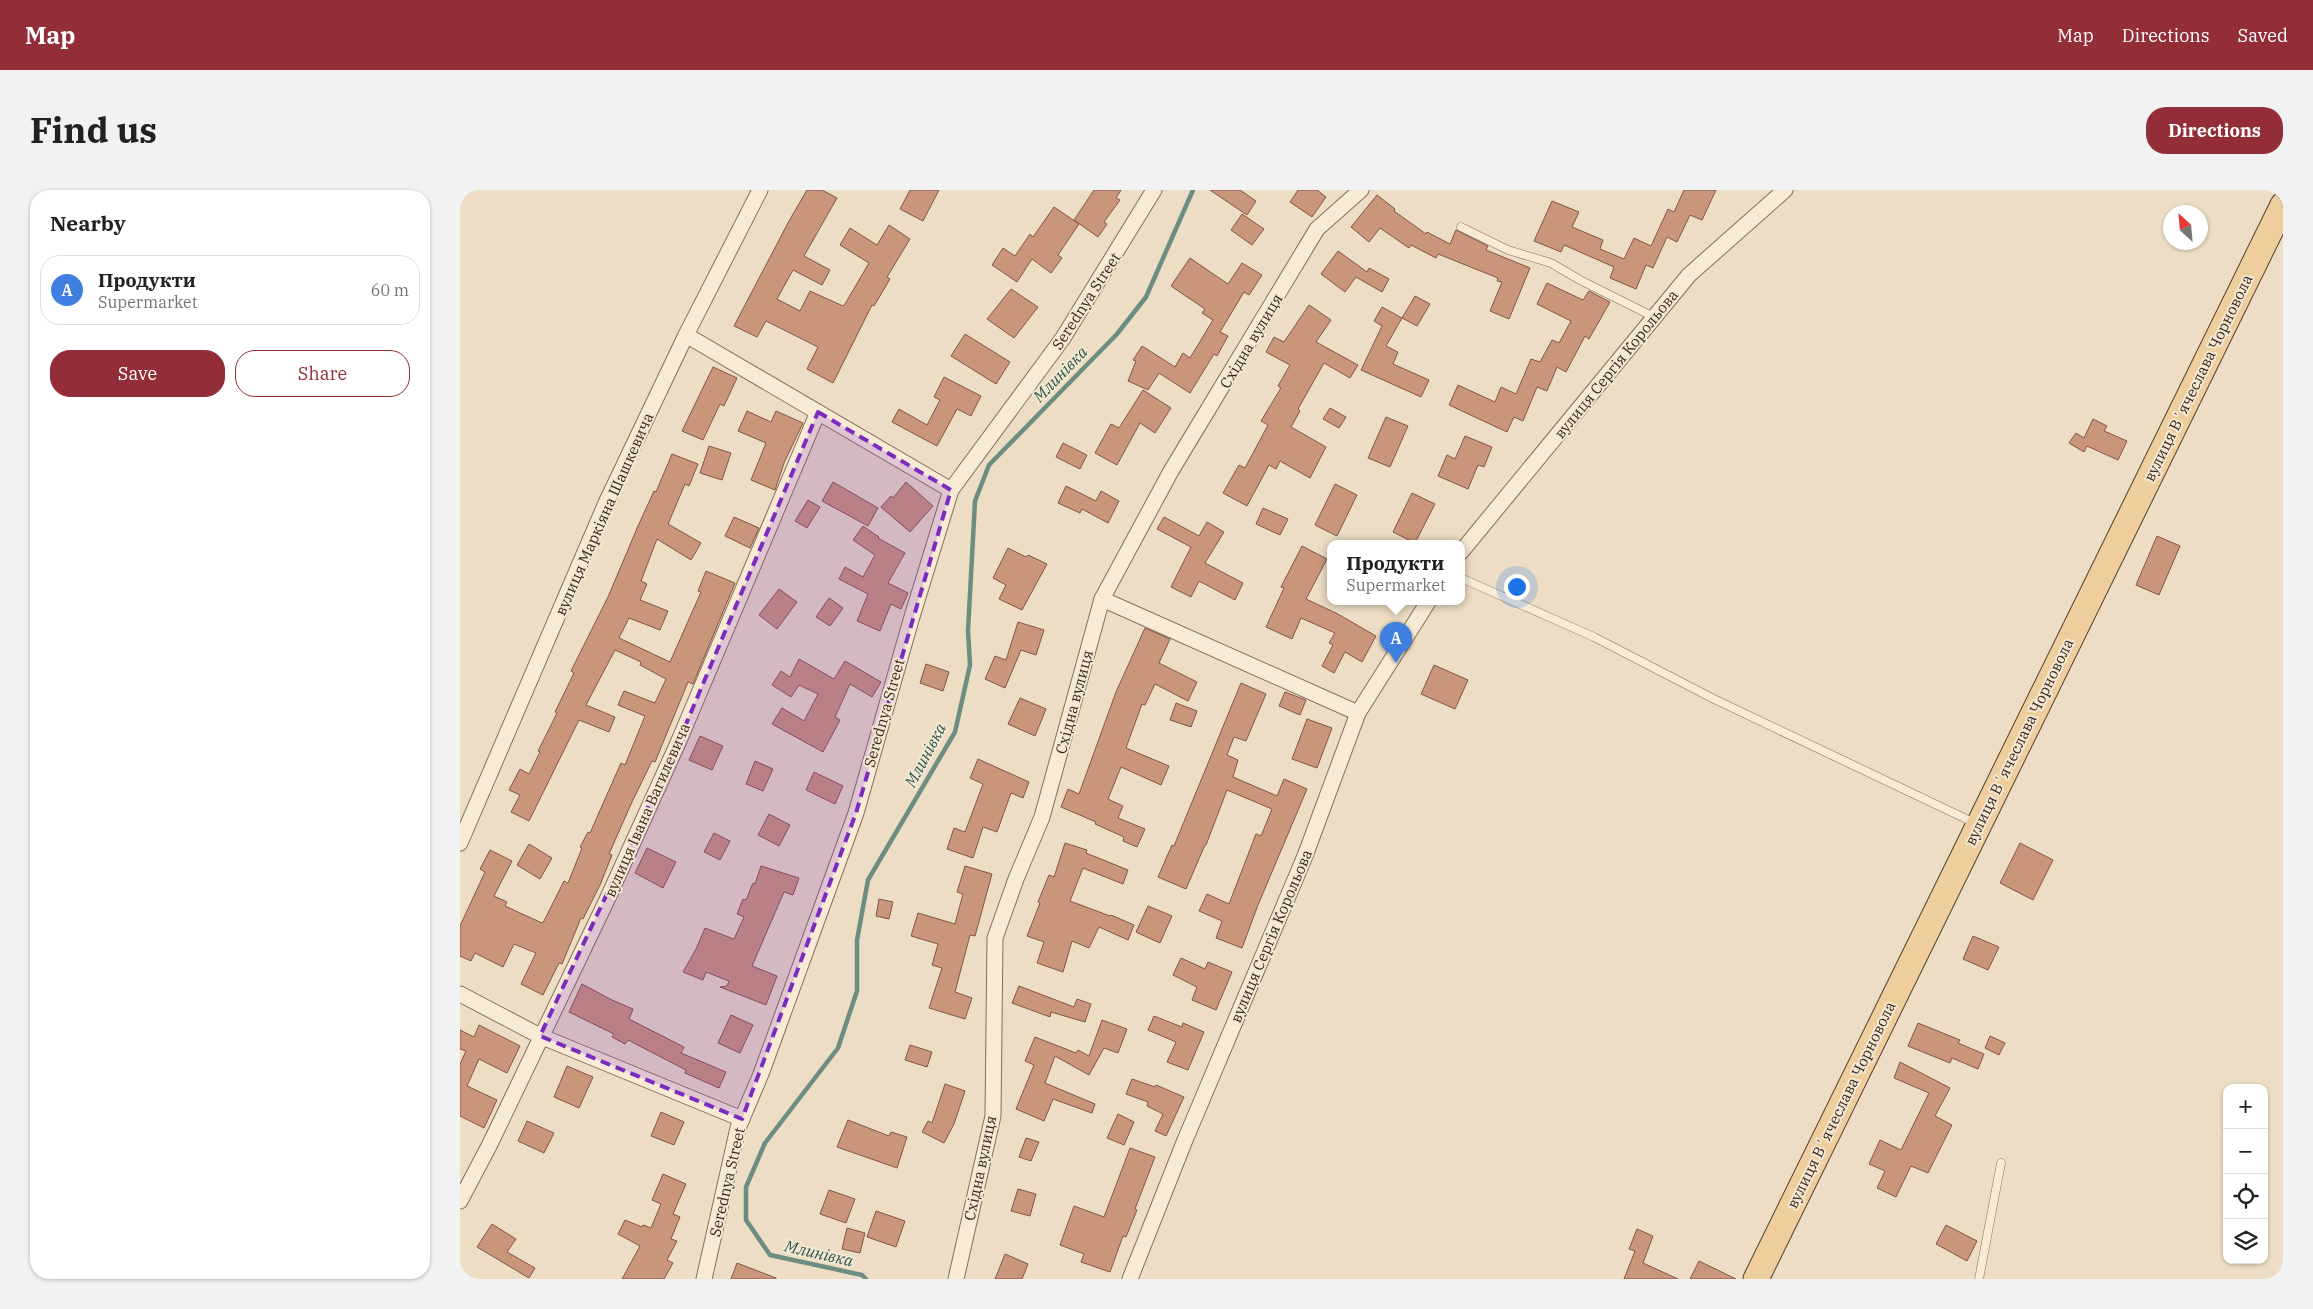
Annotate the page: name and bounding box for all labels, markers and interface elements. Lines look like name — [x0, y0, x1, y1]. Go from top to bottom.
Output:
text: Map — [25, 19, 75, 51]
text: Map — [2057, 24, 2094, 47]
text: Directions — [2122, 24, 2210, 47]
text: Saved — [2238, 24, 2288, 47]
text: Find us — [30, 107, 157, 153]
button: Directions — [2146, 107, 2283, 154]
north arrow — [2163, 205, 2208, 250]
text: Nearby — [50, 209, 126, 237]
street label: Serednya Street — [1048, 249, 1124, 353]
text: Продукти — [98, 268, 196, 292]
street label: вулиця Вʼячеслава Чорновола — [2140, 271, 2256, 485]
text: A — [61, 280, 73, 300]
text: 60 m — [371, 280, 409, 300]
street label: вулиця Сергія Корольова — [1550, 286, 1682, 442]
street label: Східна вулиця — [1215, 290, 1287, 392]
text: Supermarket — [98, 292, 197, 312]
water label: Млинівка — [1028, 342, 1092, 407]
button: Save — [50, 350, 225, 397]
button: Share — [235, 350, 410, 397]
street label: вулиця Маркіяна Шашкевича — [551, 410, 657, 618]
popup — [1327, 540, 1465, 605]
text: Продукти — [1346, 551, 1444, 575]
your location — [1504, 574, 1530, 600]
text: Supermarket — [1346, 575, 1446, 595]
pin: A — [1380, 622, 1412, 663]
street label: вулиця Вʼячеслава Чорновола — [1961, 635, 2077, 849]
street label: Східна вулиця — [1051, 648, 1097, 756]
street label: Serednya Street — [859, 657, 909, 769]
water label: Млинівка — [899, 719, 950, 791]
street label: вулиця Івана Вагилевича — [600, 720, 694, 900]
street label: вулиця Сергія Корольова — [1226, 847, 1316, 1025]
street label: вулиця Вʼячеслава Чорновола — [1783, 998, 1899, 1212]
map controls — [2223, 1084, 2268, 1264]
button: + — [2223, 1084, 2268, 1129]
street label: Східна вулиця — [960, 1114, 1000, 1222]
street label: Serednya Street — [705, 1125, 749, 1239]
button: − — [2223, 1129, 2268, 1174]
button: locate — [2223, 1174, 2268, 1219]
button: layers — [2223, 1219, 2268, 1264]
water label: Млинівка — [782, 1235, 856, 1271]

